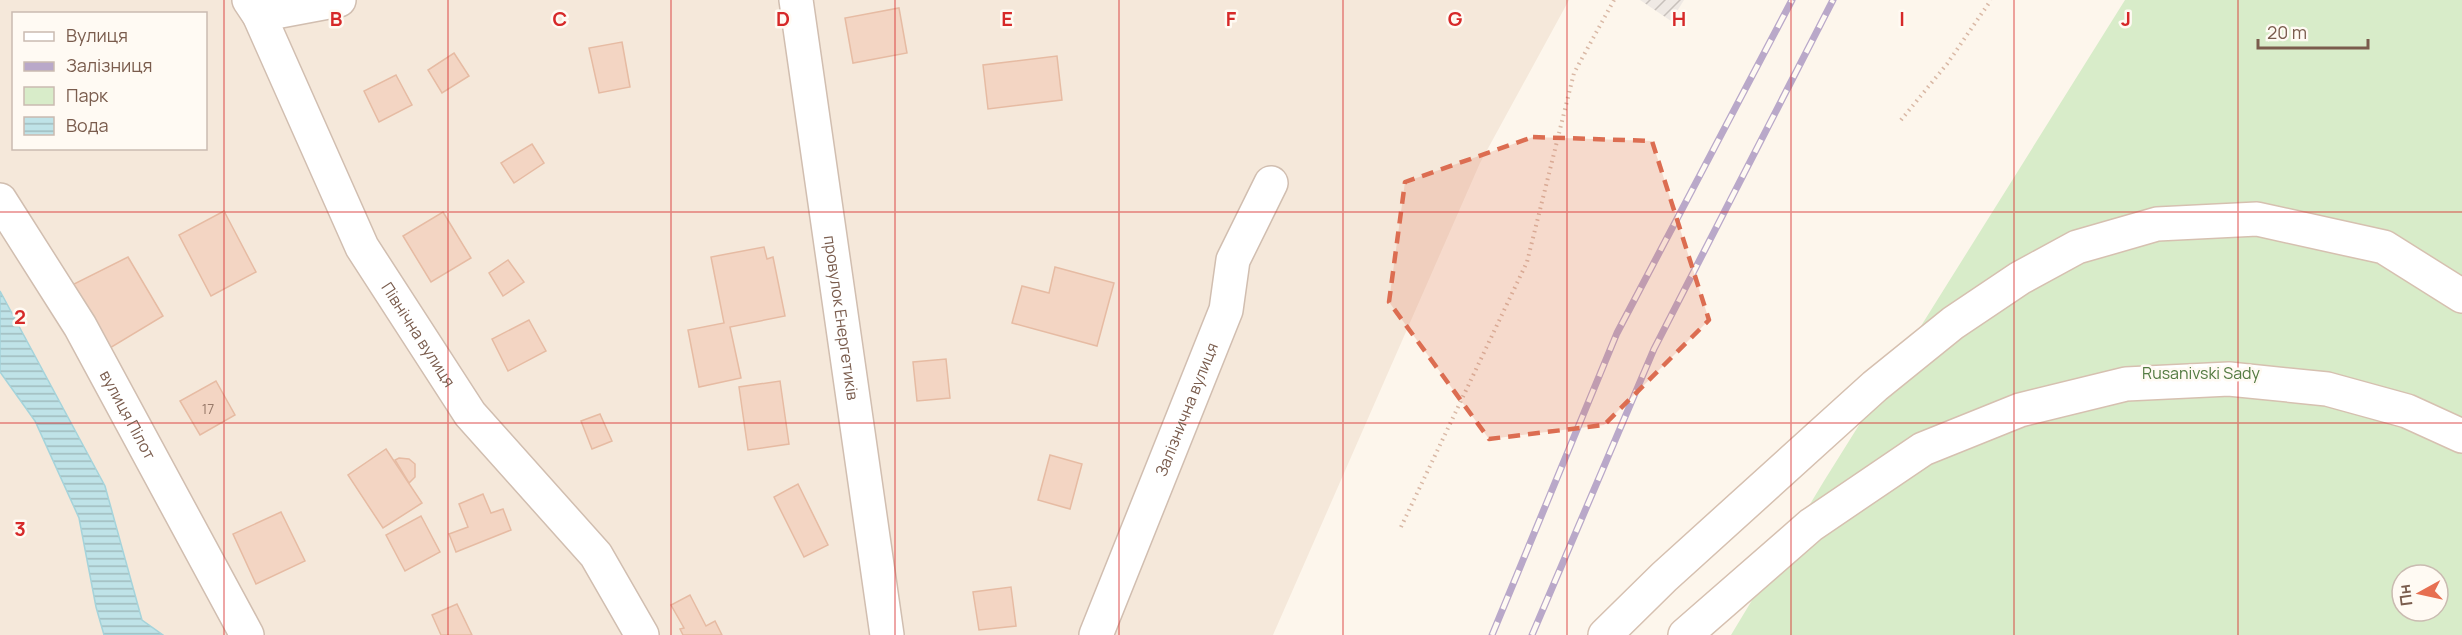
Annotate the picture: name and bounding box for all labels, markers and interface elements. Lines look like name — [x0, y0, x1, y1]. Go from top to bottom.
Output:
text: B — [330, 5, 343, 32]
text: C — [553, 5, 567, 32]
text: D — [776, 5, 790, 32]
text: E — [1001, 5, 1013, 32]
text: F — [1226, 5, 1237, 32]
text: G — [1448, 5, 1463, 32]
text: H — [1672, 5, 1686, 32]
text: I — [1899, 5, 1905, 32]
text: J — [2121, 5, 2131, 32]
legend — [12, 12, 207, 150]
scale bar — [2258, 12, 2368, 50]
text: 20 m — [2267, 20, 2307, 44]
text: Вулиця — [66, 23, 128, 47]
text: Залізниця — [66, 53, 152, 77]
text: Парк — [66, 83, 109, 107]
text: Вода — [66, 113, 108, 137]
street label: провулок Енергетиків — [819, 234, 864, 402]
street label: Північна вулиця — [377, 278, 461, 391]
text: 2 — [14, 303, 26, 330]
street label: Залізнична вулиця — [1150, 339, 1223, 479]
park label: Rusanivski Sady — [2142, 362, 2260, 384]
street label: вулиця Пілот — [95, 366, 161, 463]
house number: 17 — [202, 399, 214, 418]
text: 3 — [14, 515, 26, 542]
north arrow — [2390, 563, 2450, 623]
text: Пн — [2393, 583, 2418, 607]

